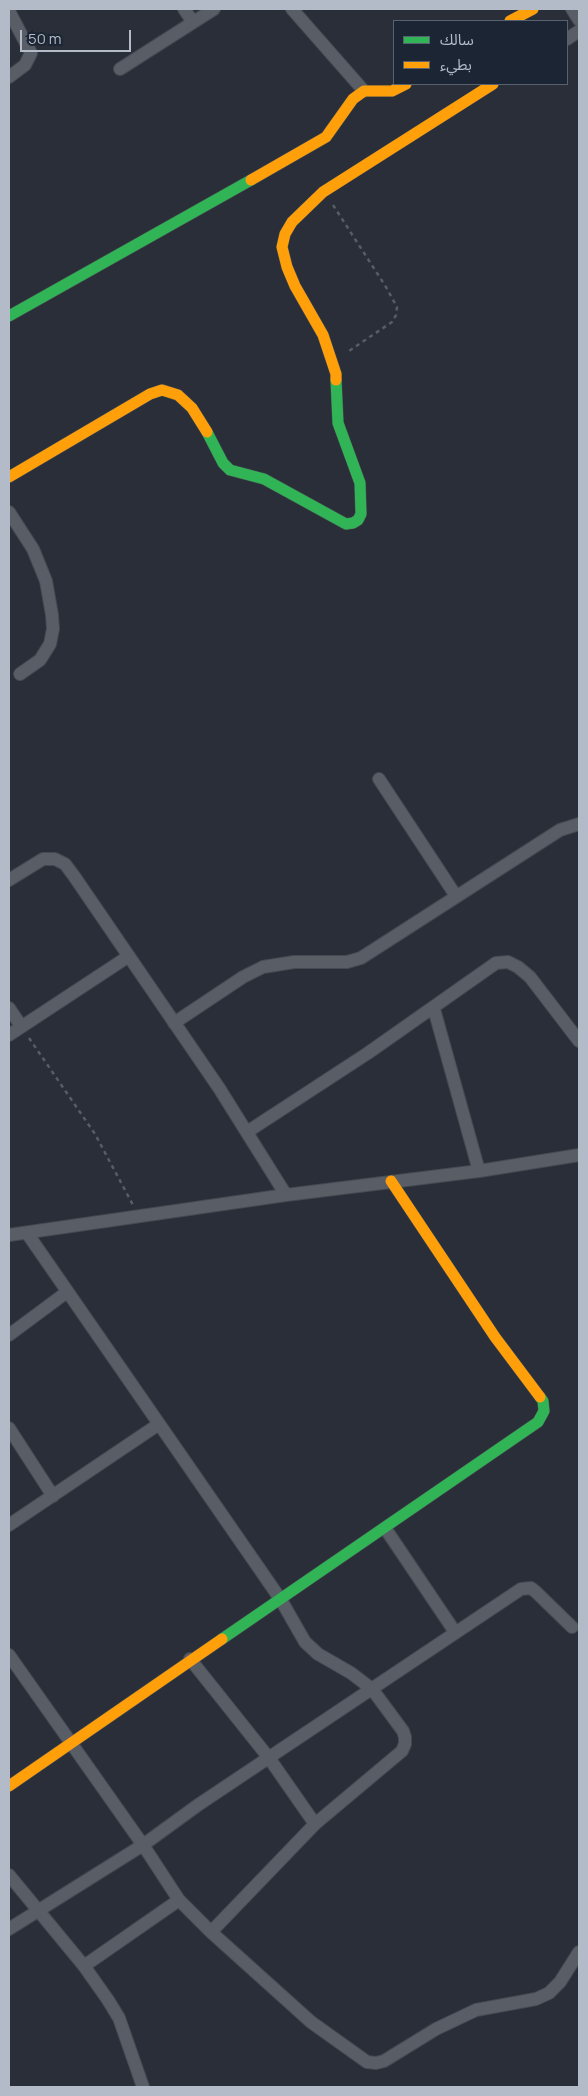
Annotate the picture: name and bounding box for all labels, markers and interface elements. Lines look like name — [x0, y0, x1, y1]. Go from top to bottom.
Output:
scale bar — [22, 20, 134, 52]
legend — [393, 20, 568, 85]
text: 50 m — [28, 28, 62, 49]
text: سالك — [440, 29, 474, 50]
text: بطيء — [440, 54, 472, 75]

